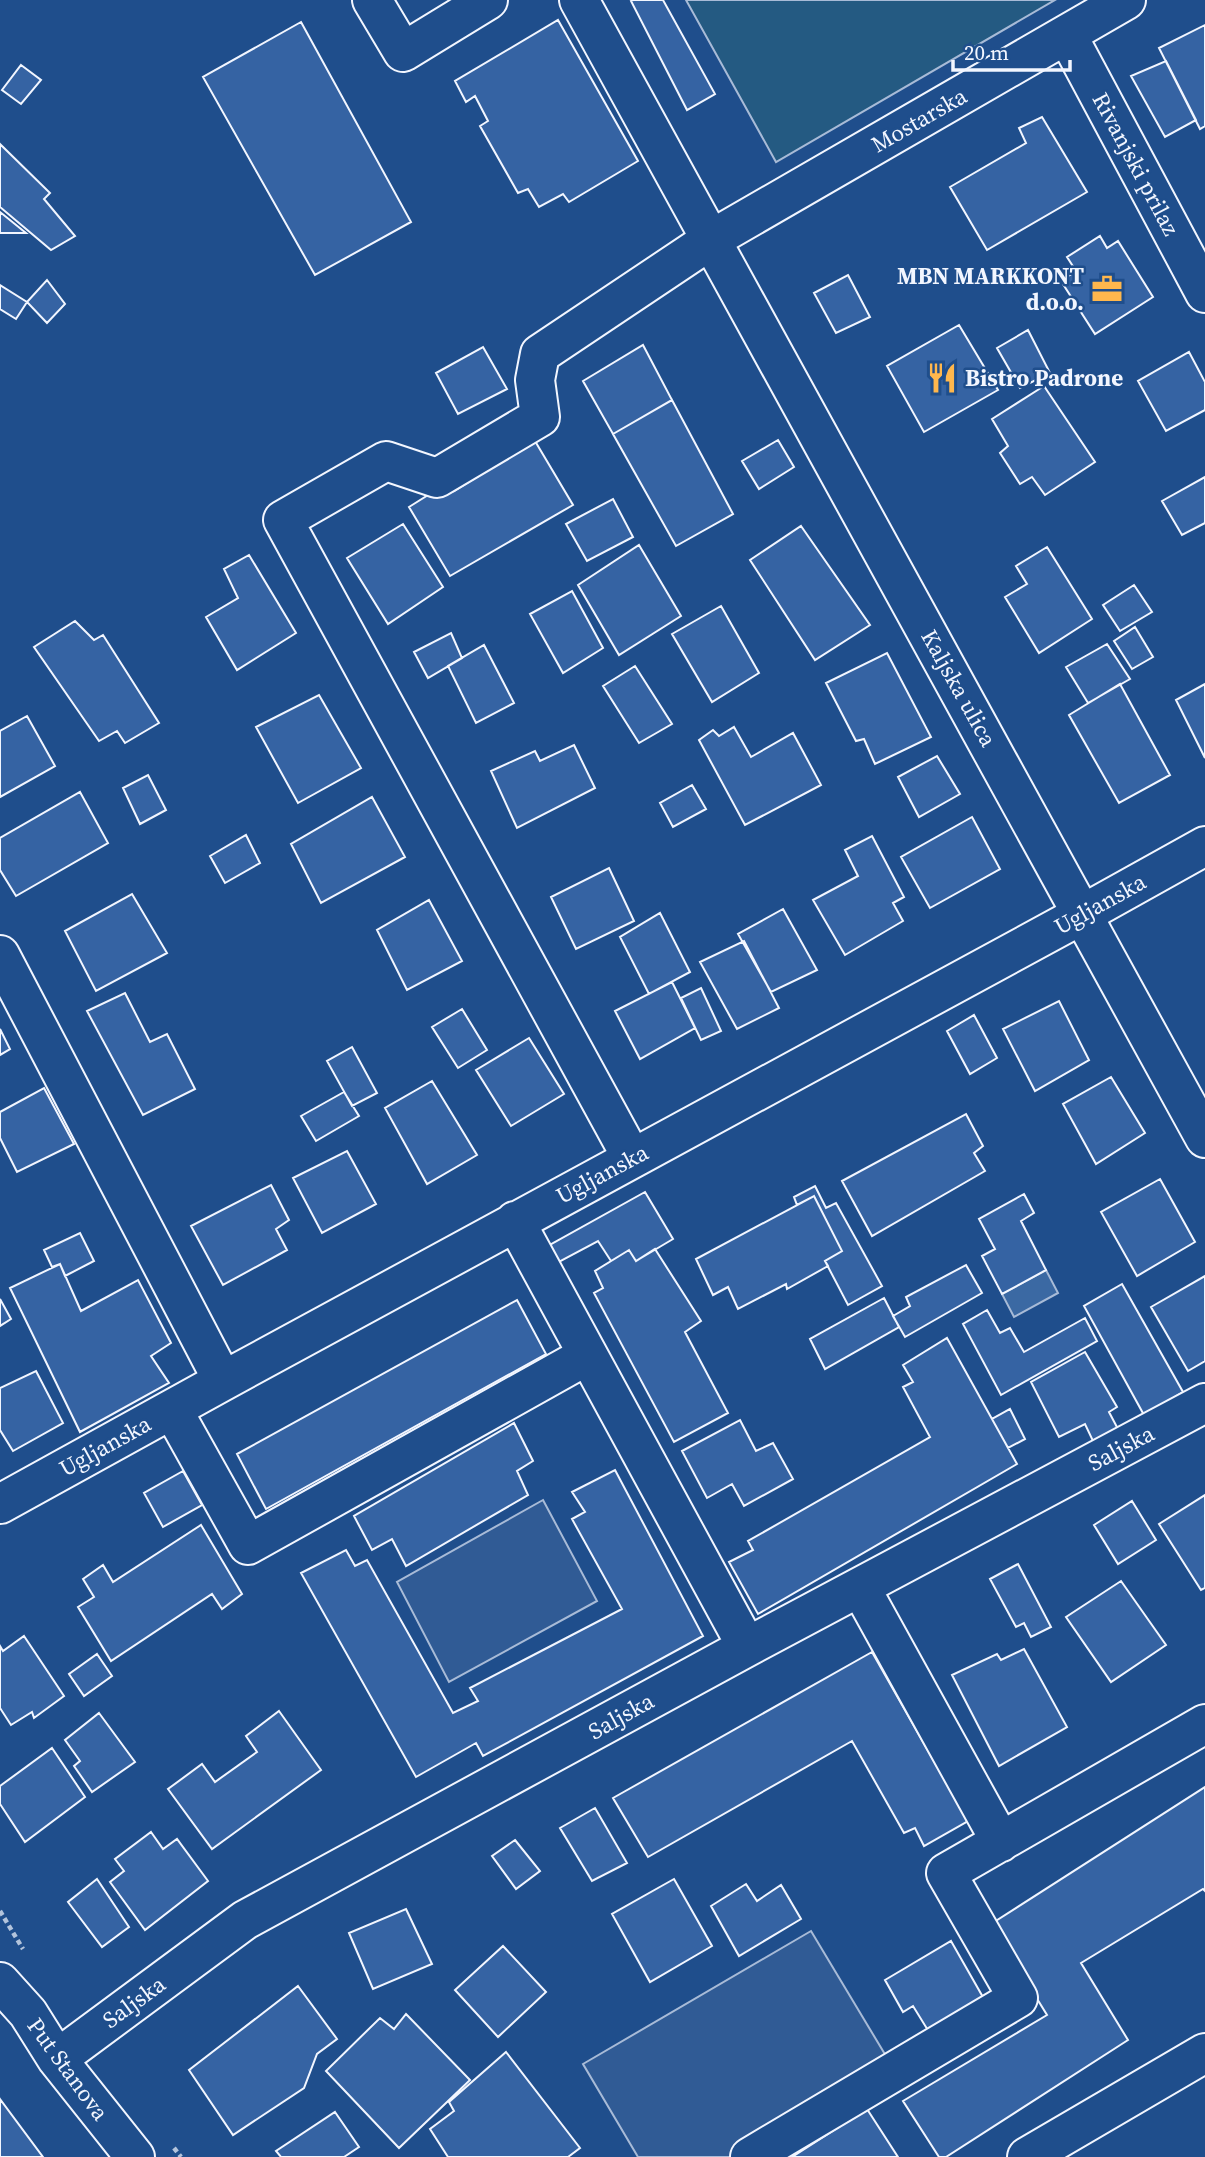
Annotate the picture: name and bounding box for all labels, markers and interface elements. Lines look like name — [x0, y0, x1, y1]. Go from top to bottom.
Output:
scale bar — [953, 28, 1070, 72]
text: 20 m — [964, 38, 1009, 67]
street label: Mostarska — [865, 80, 973, 160]
street label: Rivanjski prilaz — [1085, 87, 1187, 241]
place label: MBN MARKKONT d.o.o. — [897, 260, 1084, 318]
office icon: MBN MARKKONT d.o.o. — [1090, 272, 1124, 306]
restaurant icon: Bistro Padrone — [925, 361, 959, 395]
place label: Bistro Padrone — [965, 362, 1123, 394]
street label: Kaljska ulica — [914, 624, 1005, 753]
street label: Ugljanska — [1048, 866, 1152, 942]
street label: Ugljanska — [550, 1136, 654, 1212]
street label: Ugljanska — [53, 1408, 157, 1484]
street label: Saljska — [1082, 1417, 1160, 1479]
street label: Saljska — [582, 1685, 660, 1747]
street label: Saljska — [96, 1968, 172, 2036]
street label: Put Stanova — [20, 2011, 116, 2127]

